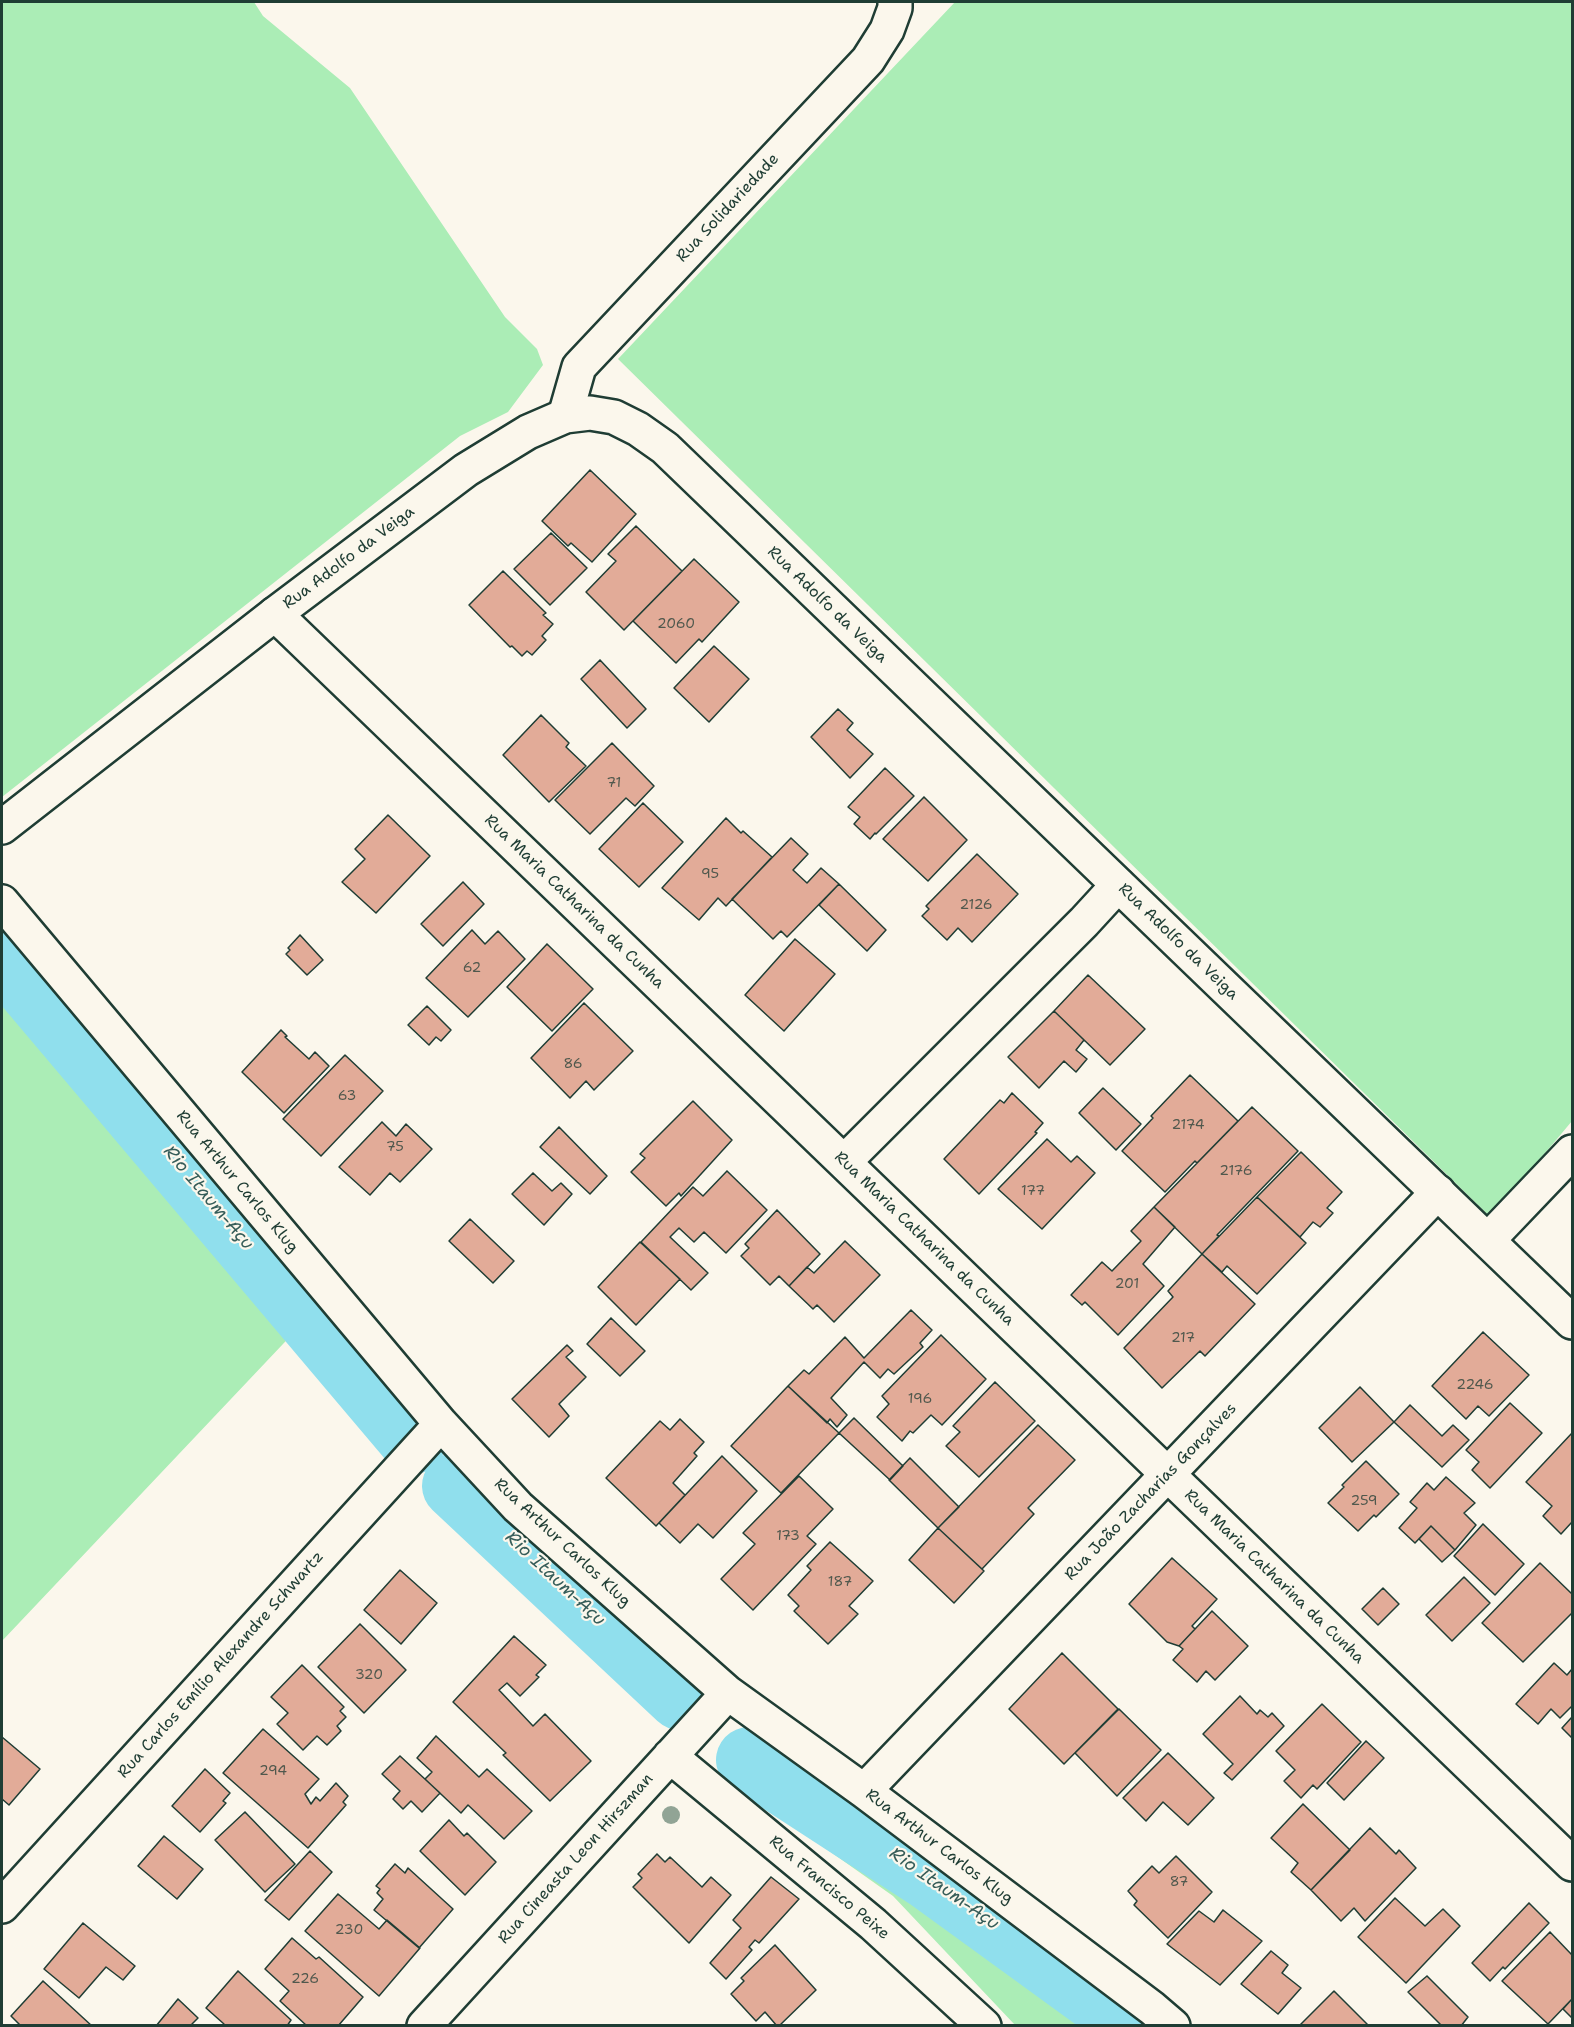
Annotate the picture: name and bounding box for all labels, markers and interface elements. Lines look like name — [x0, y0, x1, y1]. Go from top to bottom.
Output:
street label: Rua Solidariedade — [673, 150, 783, 266]
street label: Rua Adolfo da Veiga — [280, 502, 418, 614]
street label: Rua Adolfo da Veiga — [763, 543, 891, 667]
house number: 2060 — [657, 616, 695, 632]
house number: 71 — [607, 775, 621, 791]
street label: Rua Maria Catharina da Cunha — [480, 811, 668, 993]
house number: 95 — [701, 866, 719, 882]
street label: Rua Adolfo da Veiga — [1114, 880, 1242, 1004]
house number: 2126 — [959, 897, 993, 913]
house number: 62 — [463, 960, 481, 976]
house number: 86 — [563, 1056, 583, 1072]
house number: 63 — [338, 1088, 356, 1104]
street label: Rua Arthur Carlos Klug — [172, 1107, 302, 1257]
house number: 2174 — [1171, 1117, 1205, 1133]
house number: 75 — [386, 1139, 404, 1155]
water label: Rio Itaum-Açu — [158, 1142, 258, 1254]
street label: Rua Maria Catharina da Cunha — [830, 1148, 1018, 1330]
house number: 2176 — [1219, 1163, 1253, 1179]
house number: 177 — [1021, 1183, 1045, 1199]
house number: 201 — [1115, 1276, 1139, 1292]
house number: 217 — [1171, 1330, 1195, 1346]
house number: 2246 — [1456, 1377, 1494, 1393]
house number: 196 — [908, 1391, 932, 1407]
street label: Rua João Zacharias Gonçalves — [1061, 1399, 1241, 1585]
street label: Rua Arthur Carlos Klug — [490, 1475, 634, 1611]
street label: Rua Maria Catharina da Cunha — [1180, 1486, 1368, 1668]
house number: 259 — [1350, 1493, 1378, 1509]
water label: Rio Itaum-Açu — [500, 1527, 610, 1631]
house number: 173 — [776, 1528, 800, 1544]
street label: Rua Carlos Emílio Alexandre Schwartz — [114, 1548, 328, 1782]
house number: 187 — [828, 1574, 852, 1590]
house number: 320 — [355, 1667, 383, 1683]
house number: 294 — [259, 1763, 287, 1779]
street label: Rua Cineasta Leon Hirszman — [494, 1770, 658, 1948]
street label: Rua Arthur Carlos Klug — [861, 1785, 1017, 1909]
street label: Rua Francisco Peixe — [765, 1832, 893, 1944]
water label: Rio Itaum-Açu — [885, 1843, 1003, 1935]
house number: 87 — [1170, 1874, 1188, 1890]
house number: 230 — [335, 1922, 363, 1938]
house number: 226 — [291, 1971, 319, 1987]

